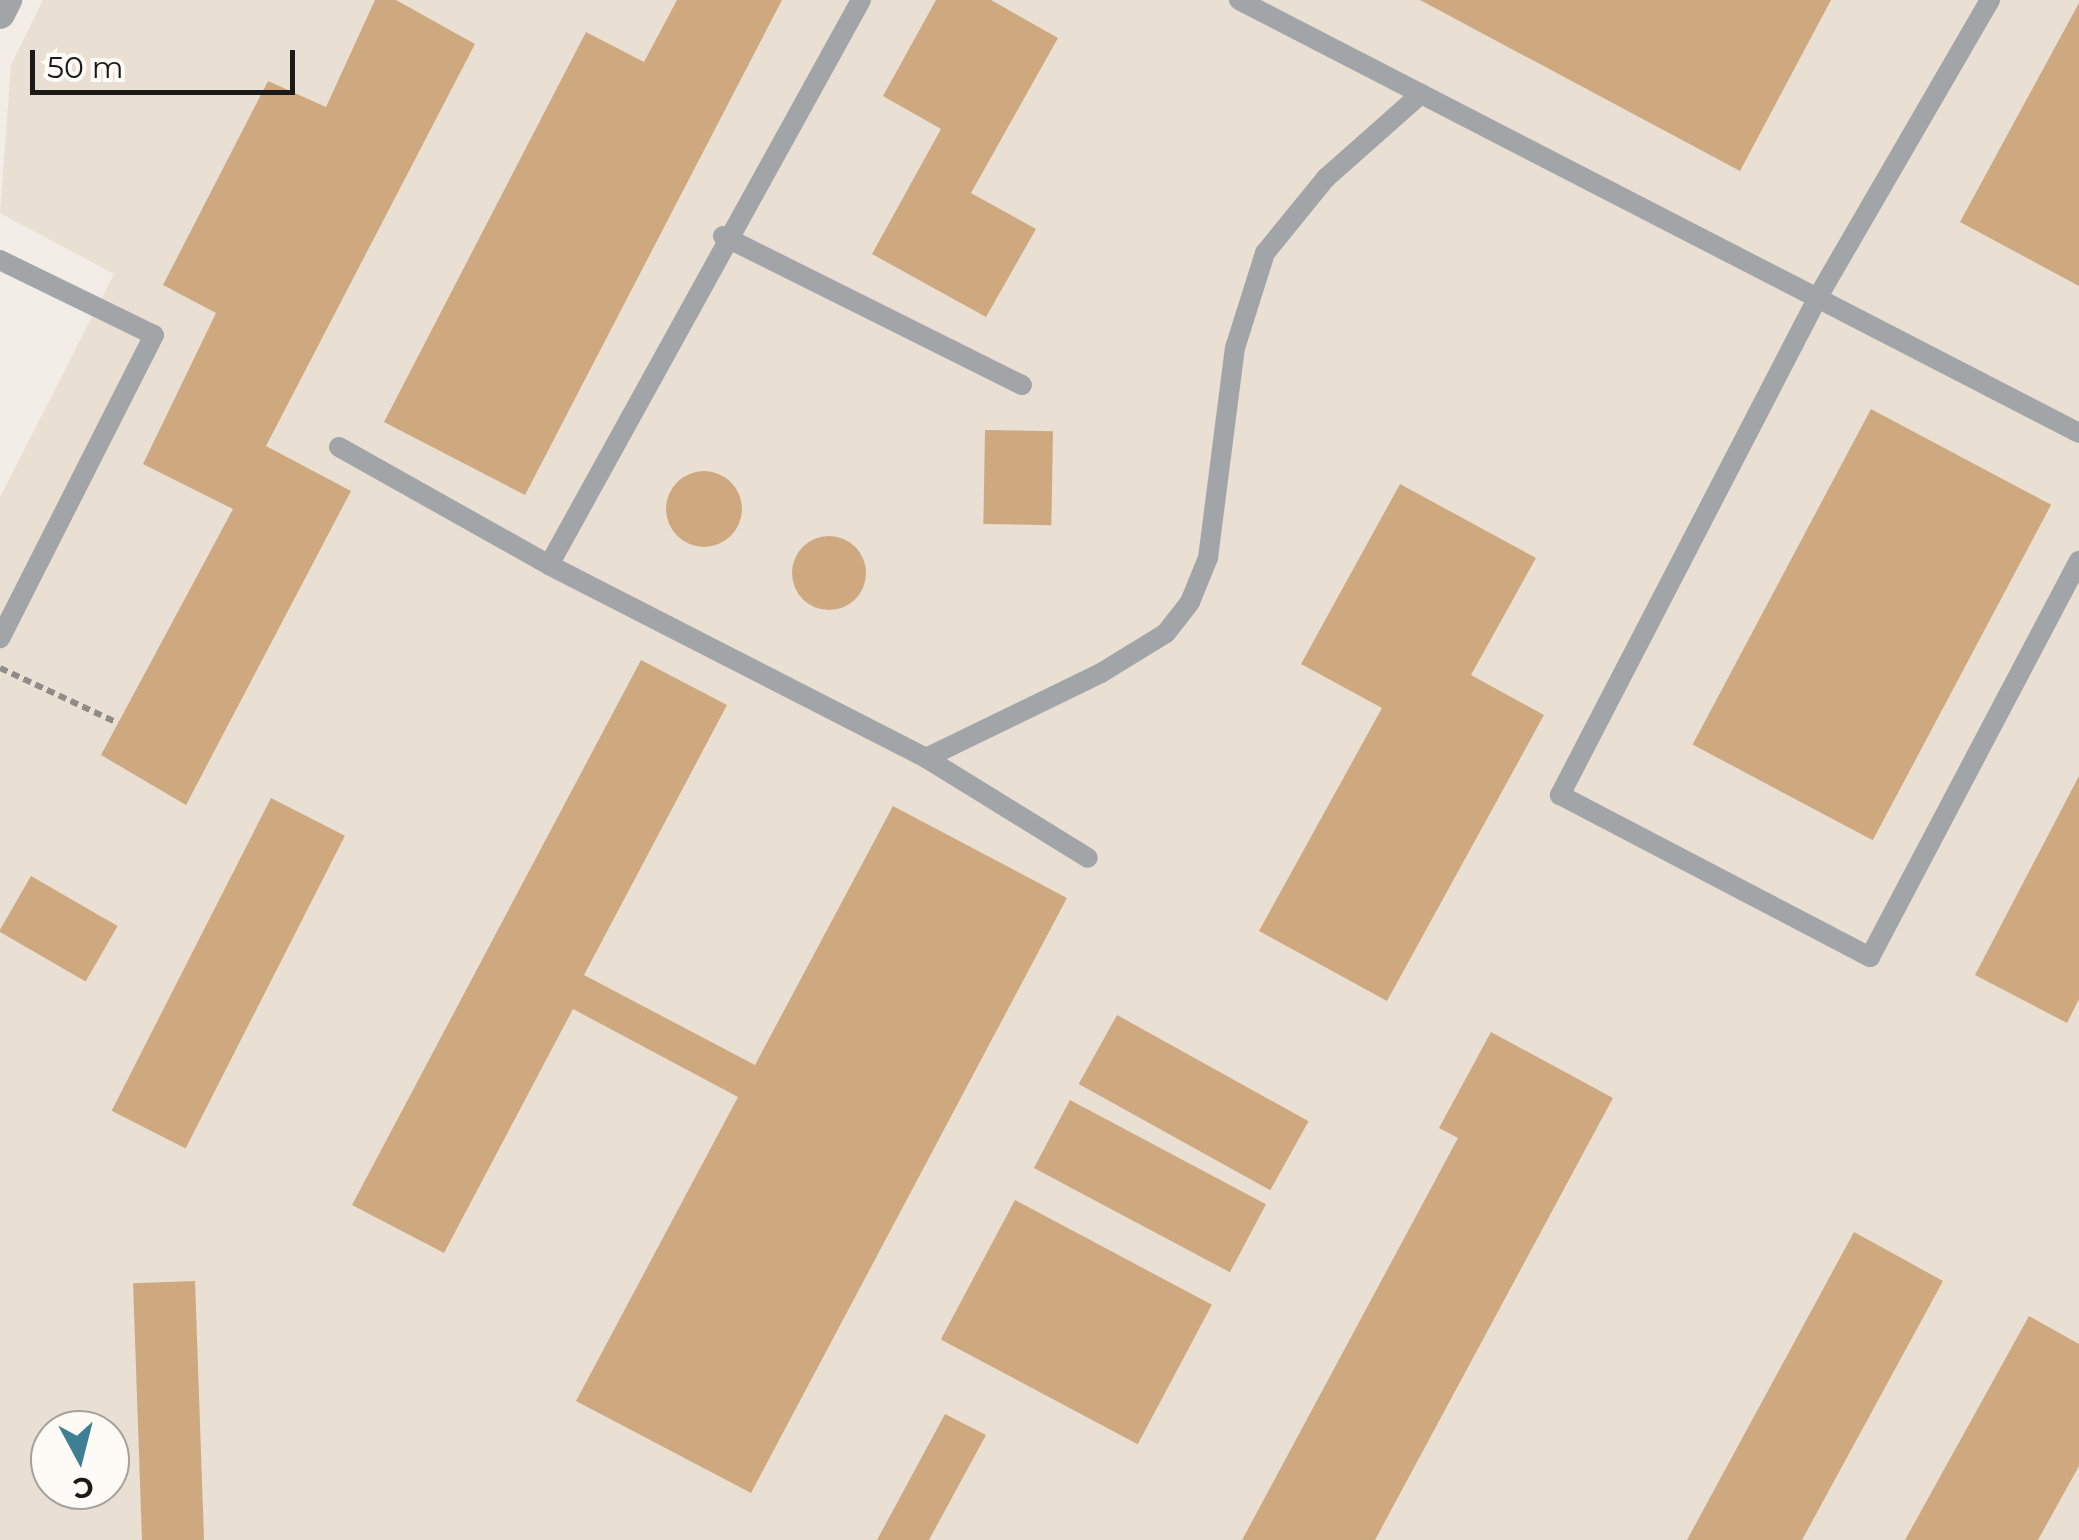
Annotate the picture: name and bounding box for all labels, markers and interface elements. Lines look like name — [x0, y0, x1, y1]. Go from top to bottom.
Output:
scale bar — [35, 30, 300, 92]
text: 50 m — [47, 49, 124, 86]
north arrow — [30, 1410, 130, 1510]
text: С — [71, 1470, 96, 1506]

